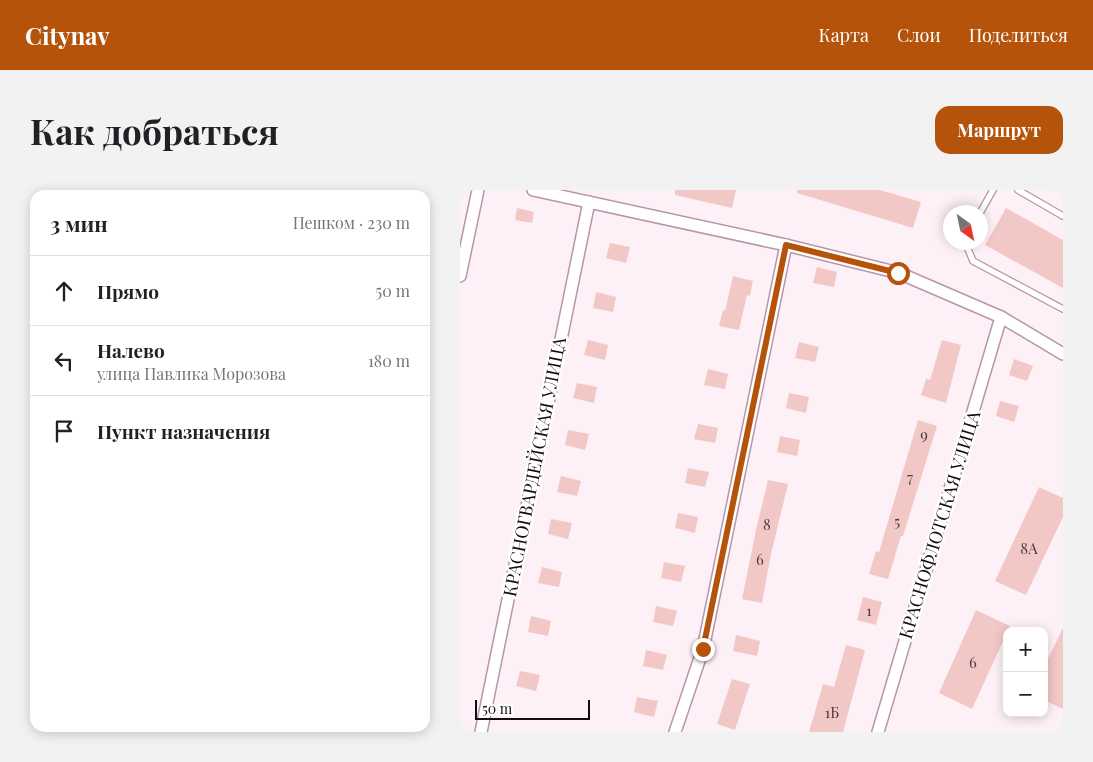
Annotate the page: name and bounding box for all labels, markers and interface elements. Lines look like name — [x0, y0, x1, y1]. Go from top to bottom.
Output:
text: Citynav — [25, 19, 110, 51]
text: Карта — [818, 23, 869, 47]
text: Слои — [897, 23, 941, 47]
text: Поделиться — [969, 23, 1068, 47]
button: Маршрут — [935, 106, 1063, 154]
text: Как добраться — [30, 107, 279, 154]
north arrow — [943, 205, 988, 250]
text: 3 мин — [50, 209, 108, 237]
text: Пешком · 230 m — [293, 212, 410, 233]
route start — [887, 262, 910, 285]
icon: ahead — [50, 277, 78, 305]
text: Прямо — [97, 278, 159, 304]
text: 50 m — [376, 280, 410, 301]
street label: КРАСНОГВАРДЕЙСКАЯ УЛИЦА — [497, 334, 571, 599]
text: Налево — [97, 337, 165, 363]
icon: left — [50, 347, 78, 375]
text: 180 m — [368, 350, 410, 371]
text: улица Павлика Морозова — [97, 363, 286, 384]
street label: КРАСНОФЛОТСКАЯ УЛИЦА — [893, 407, 985, 642]
icon: arrive — [50, 417, 78, 445]
text: Пункт назначения — [97, 418, 270, 444]
house number: 9 — [920, 424, 928, 444]
house number: 7 — [907, 467, 913, 487]
house number: 5 — [894, 511, 900, 531]
house number: 8 — [763, 514, 771, 534]
house number: 8А — [1020, 538, 1038, 558]
house number: 6 — [756, 549, 764, 569]
house number: 1 — [866, 600, 872, 620]
map controls — [1003, 627, 1048, 717]
button: + — [1003, 627, 1048, 672]
route end — [692, 638, 715, 661]
house number: 6 — [969, 652, 977, 672]
button: − — [1003, 672, 1048, 717]
scale bar — [475, 697, 590, 720]
text: 50 m — [482, 699, 512, 718]
house number: 1Б — [825, 702, 839, 722]

